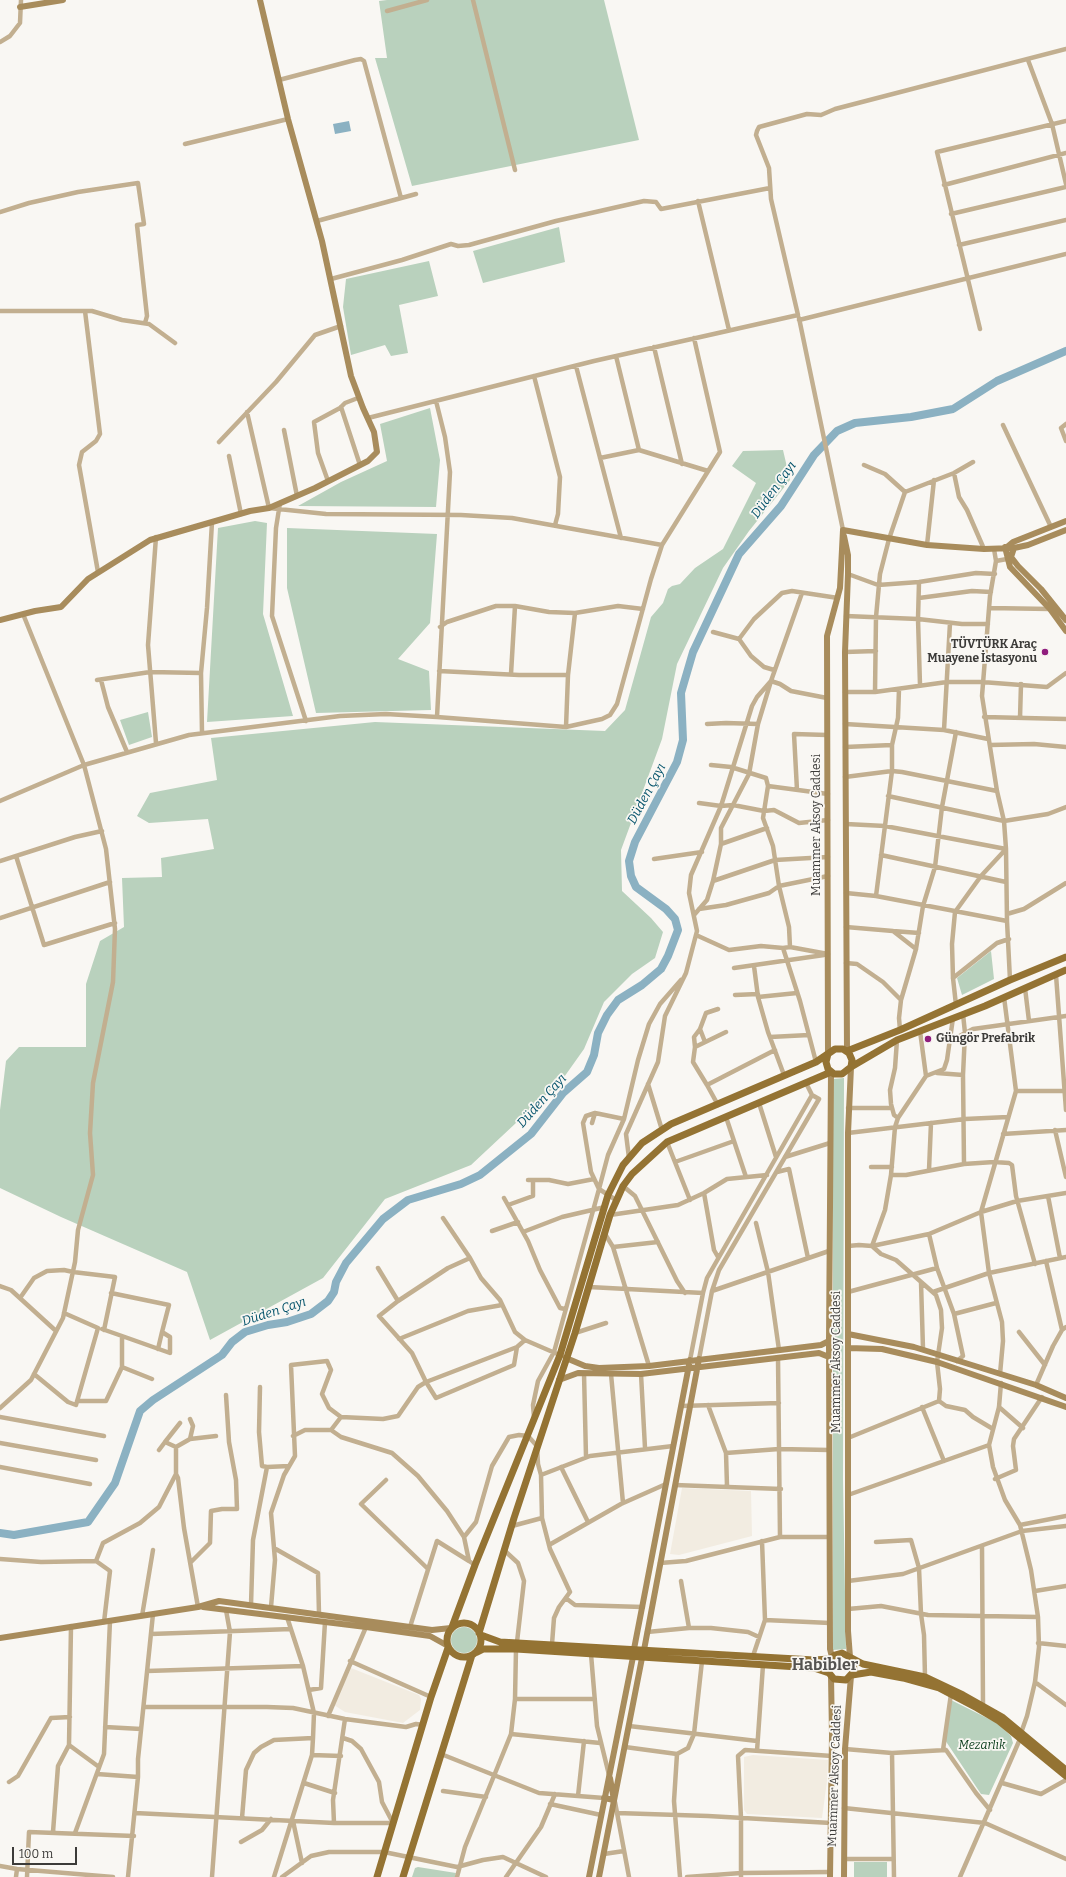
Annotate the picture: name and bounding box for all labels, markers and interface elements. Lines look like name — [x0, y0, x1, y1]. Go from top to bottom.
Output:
water label: Düden Çayı — [748, 458, 800, 522]
place label: TÜVTÜRK Araç Muayene İstasyonu — [927, 638, 1037, 666]
marker: TÜVTÜRK Araç Muayene İstasyonu — [1040, 647, 1050, 657]
street label: Muammer Aksoy Caddesi — [810, 754, 824, 896]
water label: Düden Çayı — [624, 761, 670, 827]
place label: Güngör Prefabrik — [936, 1032, 1035, 1046]
marker: Güngör Prefabrik — [923, 1034, 933, 1044]
water label: Düden Çayı — [514, 1071, 570, 1131]
street label: Muammer Aksoy Caddesi — [830, 1291, 844, 1433]
water label: Düden Çayı — [240, 1294, 308, 1330]
district label: Habibler — [792, 1656, 858, 1676]
street label: Muammer Aksoy Caddesi — [825, 1705, 845, 1847]
park label: Mezarlık — [959, 1739, 1005, 1753]
scale bar — [14, 1839, 79, 1865]
text: 100 m — [19, 1847, 53, 1861]

